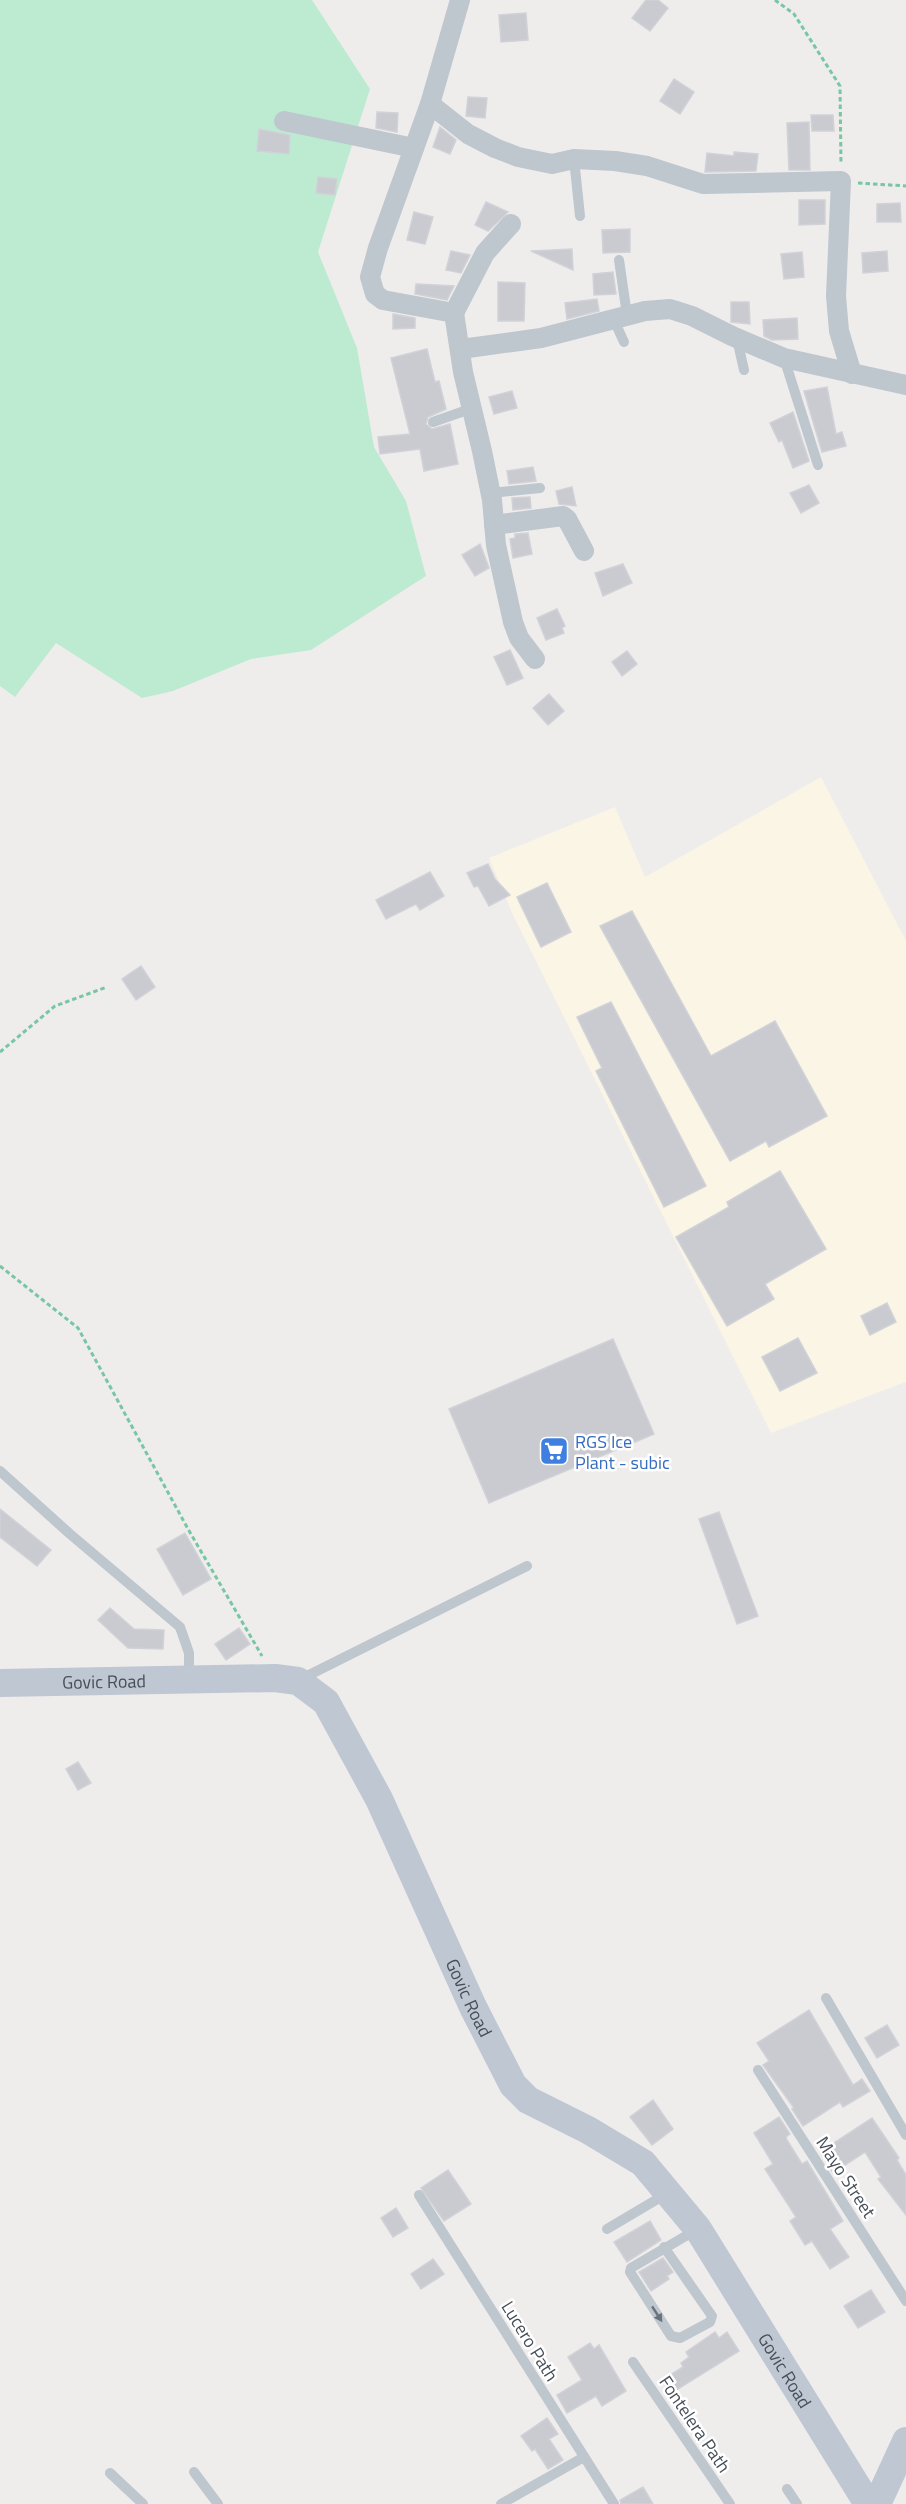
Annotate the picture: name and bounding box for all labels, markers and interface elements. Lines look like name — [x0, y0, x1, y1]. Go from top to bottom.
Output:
place label: RGS Ice Plant - subic — [575, 1428, 670, 1476]
supermarket icon: RGS Ice Plant - subic — [538, 1435, 570, 1467]
street label: Govic Road — [62, 1667, 146, 1695]
street label: Govic Road — [439, 1954, 500, 2042]
street label: Mayo Street — [810, 2131, 883, 2224]
street label: Lucero Path — [495, 2296, 565, 2386]
one-way arrow — [652, 2306, 663, 2322]
street label: Govic Road — [752, 2327, 819, 2413]
street label: Fontelera Path — [653, 2370, 737, 2478]

